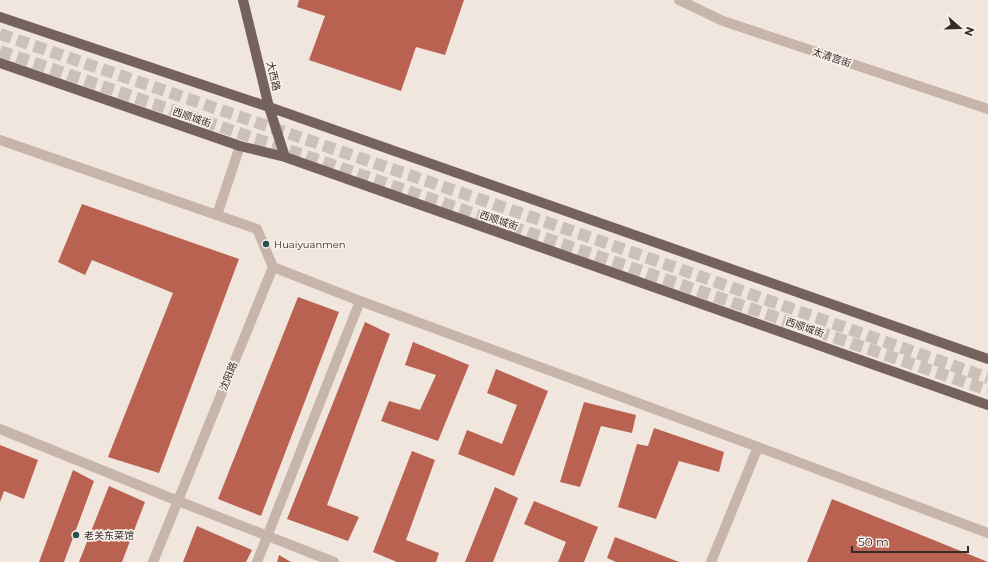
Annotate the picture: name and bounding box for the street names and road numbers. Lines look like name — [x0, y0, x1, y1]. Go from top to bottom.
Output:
street label: 太清宫街 — [811, 45, 853, 70]
street label: 大西路 — [264, 60, 283, 92]
street label: 西顺城街 — [171, 105, 213, 130]
street label: 西顺城街 — [478, 208, 520, 233]
street label: 西顺城街 — [784, 315, 826, 340]
street label: 沈阳路 — [217, 360, 240, 393]

